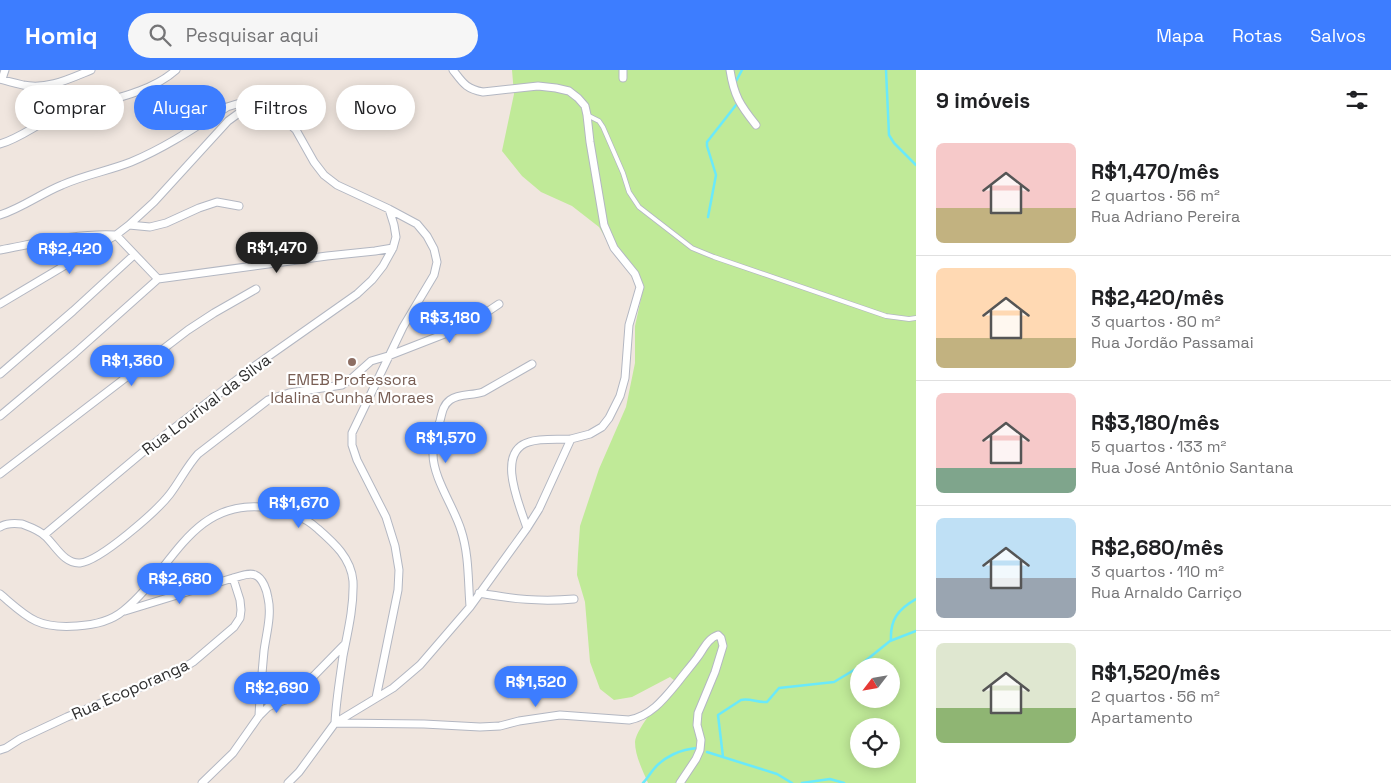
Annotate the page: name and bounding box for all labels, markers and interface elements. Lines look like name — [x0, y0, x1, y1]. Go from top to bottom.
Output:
search box — [128, 13, 478, 58]
text: Homiq — [25, 20, 98, 51]
icon: search — [146, 21, 174, 49]
text: Pesquisar aqui — [186, 23, 319, 48]
text: Mapa — [1156, 24, 1204, 47]
text: Rotas — [1232, 24, 1282, 47]
text: Salvos — [1310, 24, 1366, 47]
chip: Comprar — [15, 85, 124, 130]
chip: Alugar — [134, 85, 226, 130]
chip: Filtros — [236, 85, 326, 130]
chip: Novo — [336, 85, 415, 130]
icon: filters — [1343, 86, 1371, 114]
text: 9 imóveis — [936, 87, 1030, 114]
text: R$1,470/mês — [1091, 158, 1220, 185]
icon: home — [976, 163, 1036, 223]
text: 2 quartos · 56 m² — [1091, 185, 1220, 206]
text: Rua Adriano Pereira — [1091, 206, 1240, 227]
pin: R$2,420 — [24, 232, 116, 275]
pin: R$1,470 — [231, 232, 323, 274]
text: R$1,470 — [247, 237, 307, 258]
text: R$2,420 — [38, 238, 102, 259]
text: R$2,420/mês — [1091, 284, 1224, 311]
icon: home — [976, 288, 1036, 348]
pin: R$3,180 — [404, 302, 496, 344]
text: R$3,180 — [420, 307, 480, 328]
text: 3 quartos · 80 m² — [1091, 311, 1221, 332]
text: Rua Jordão Passamai — [1091, 332, 1254, 353]
pin: R$1,360 — [86, 344, 178, 387]
street label: Rua Lourival da Silva — [138, 349, 275, 460]
text: R$1,360 — [101, 350, 163, 371]
marker: EMEB Professora Idalina Cunha Moraes — [346, 356, 358, 368]
place label: EMEB Professora Idalina Cunha Moraes — [270, 369, 434, 408]
text: R$3,180/mês — [1091, 409, 1220, 436]
icon: home — [976, 413, 1036, 473]
pin: R$1,570 — [400, 422, 492, 464]
text: R$1,570 — [416, 427, 476, 448]
text: 5 quartos · 133 m² — [1091, 436, 1226, 457]
text: Rua José Antônio Santana — [1091, 457, 1293, 478]
pin: R$1,670 — [253, 486, 345, 529]
text: R$1,670 — [269, 492, 329, 513]
text: R$2,680/mês — [1091, 534, 1224, 561]
icon: home — [976, 538, 1036, 598]
text: 3 quartos · 110 m² — [1091, 561, 1224, 582]
pin: R$2,680 — [134, 562, 226, 605]
text: R$2,680 — [148, 568, 212, 589]
text: Rua Arnaldo Carriço — [1091, 582, 1242, 603]
street label: Rua Ecoporanga — [68, 654, 192, 725]
north arrow — [850, 658, 900, 708]
map controls — [850, 658, 900, 768]
text: R$1,520/mês — [1091, 659, 1220, 686]
icon: home — [976, 663, 1036, 723]
pin: R$1,520 — [490, 666, 582, 708]
text: R$1,520 — [505, 671, 567, 692]
pin: R$2,690 — [231, 672, 323, 714]
text: R$2,690 — [245, 677, 309, 698]
text: 2 quartos · 56 m² — [1091, 686, 1220, 707]
text: Apartamento — [1091, 707, 1193, 728]
button: locate — [850, 718, 900, 768]

